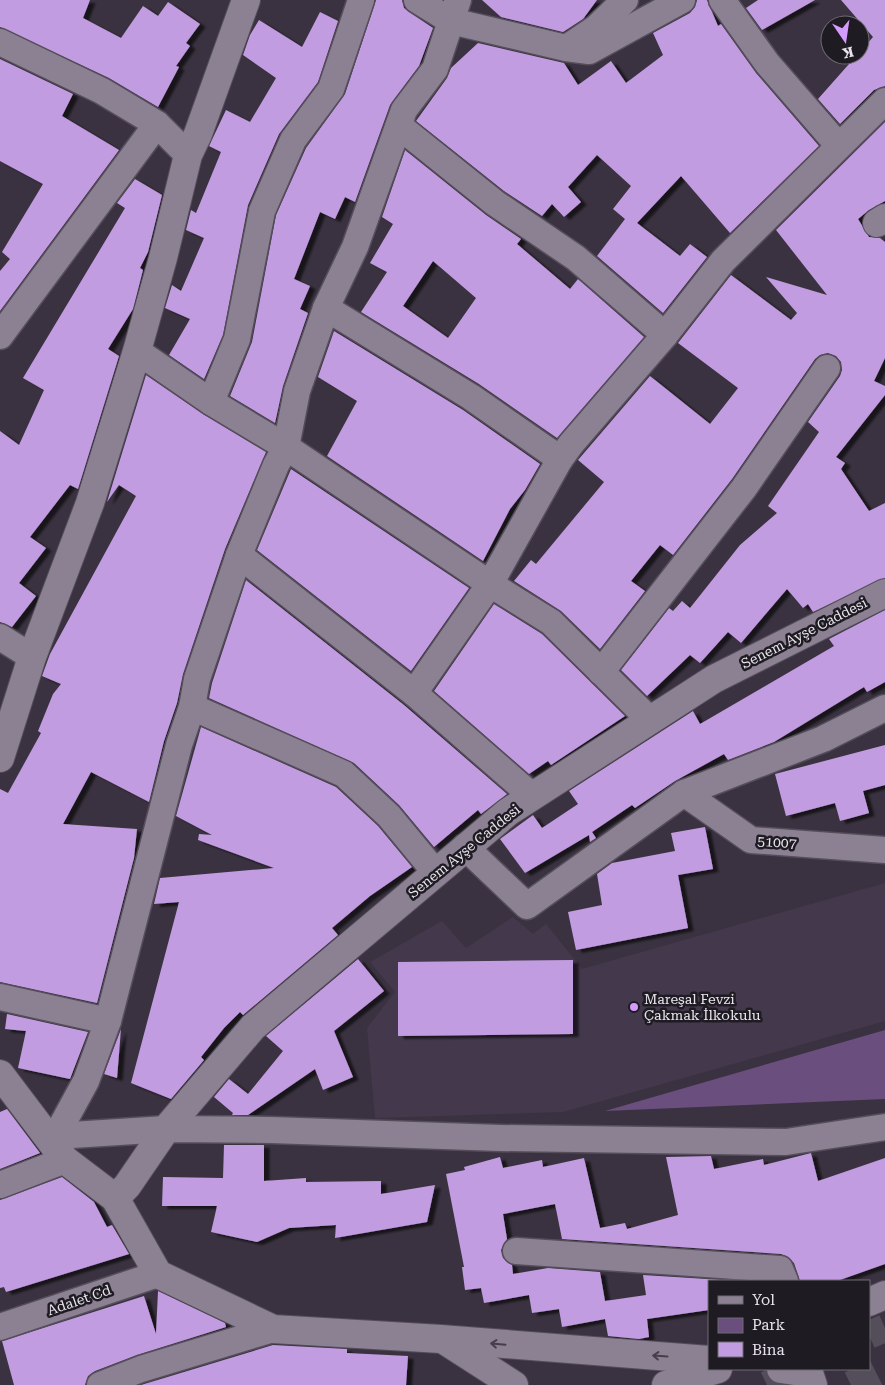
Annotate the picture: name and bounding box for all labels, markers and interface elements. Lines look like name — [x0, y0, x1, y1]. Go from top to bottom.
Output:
north arrow — [820, 15, 870, 65]
text: K — [841, 44, 855, 62]
street label: Senem Ayşe Caddesi — [738, 594, 870, 672]
street label: Senem Ayşe Caddesi — [405, 801, 524, 901]
street label: 51007 — [757, 833, 797, 851]
place label: Mareşal Fevzi Çakmak İlkokulu — [644, 991, 761, 1023]
marker: Mareşal Fevzi Çakmak İlkokulu — [628, 1001, 640, 1013]
legend — [708, 1280, 870, 1370]
street label: Adalet Cd — [45, 1282, 113, 1318]
text: Yol — [752, 1291, 775, 1309]
text: Park — [752, 1316, 786, 1334]
one-way arrow — [490, 1339, 506, 1349]
text: Bina — [752, 1341, 785, 1359]
one-way arrow — [652, 1352, 668, 1361]

